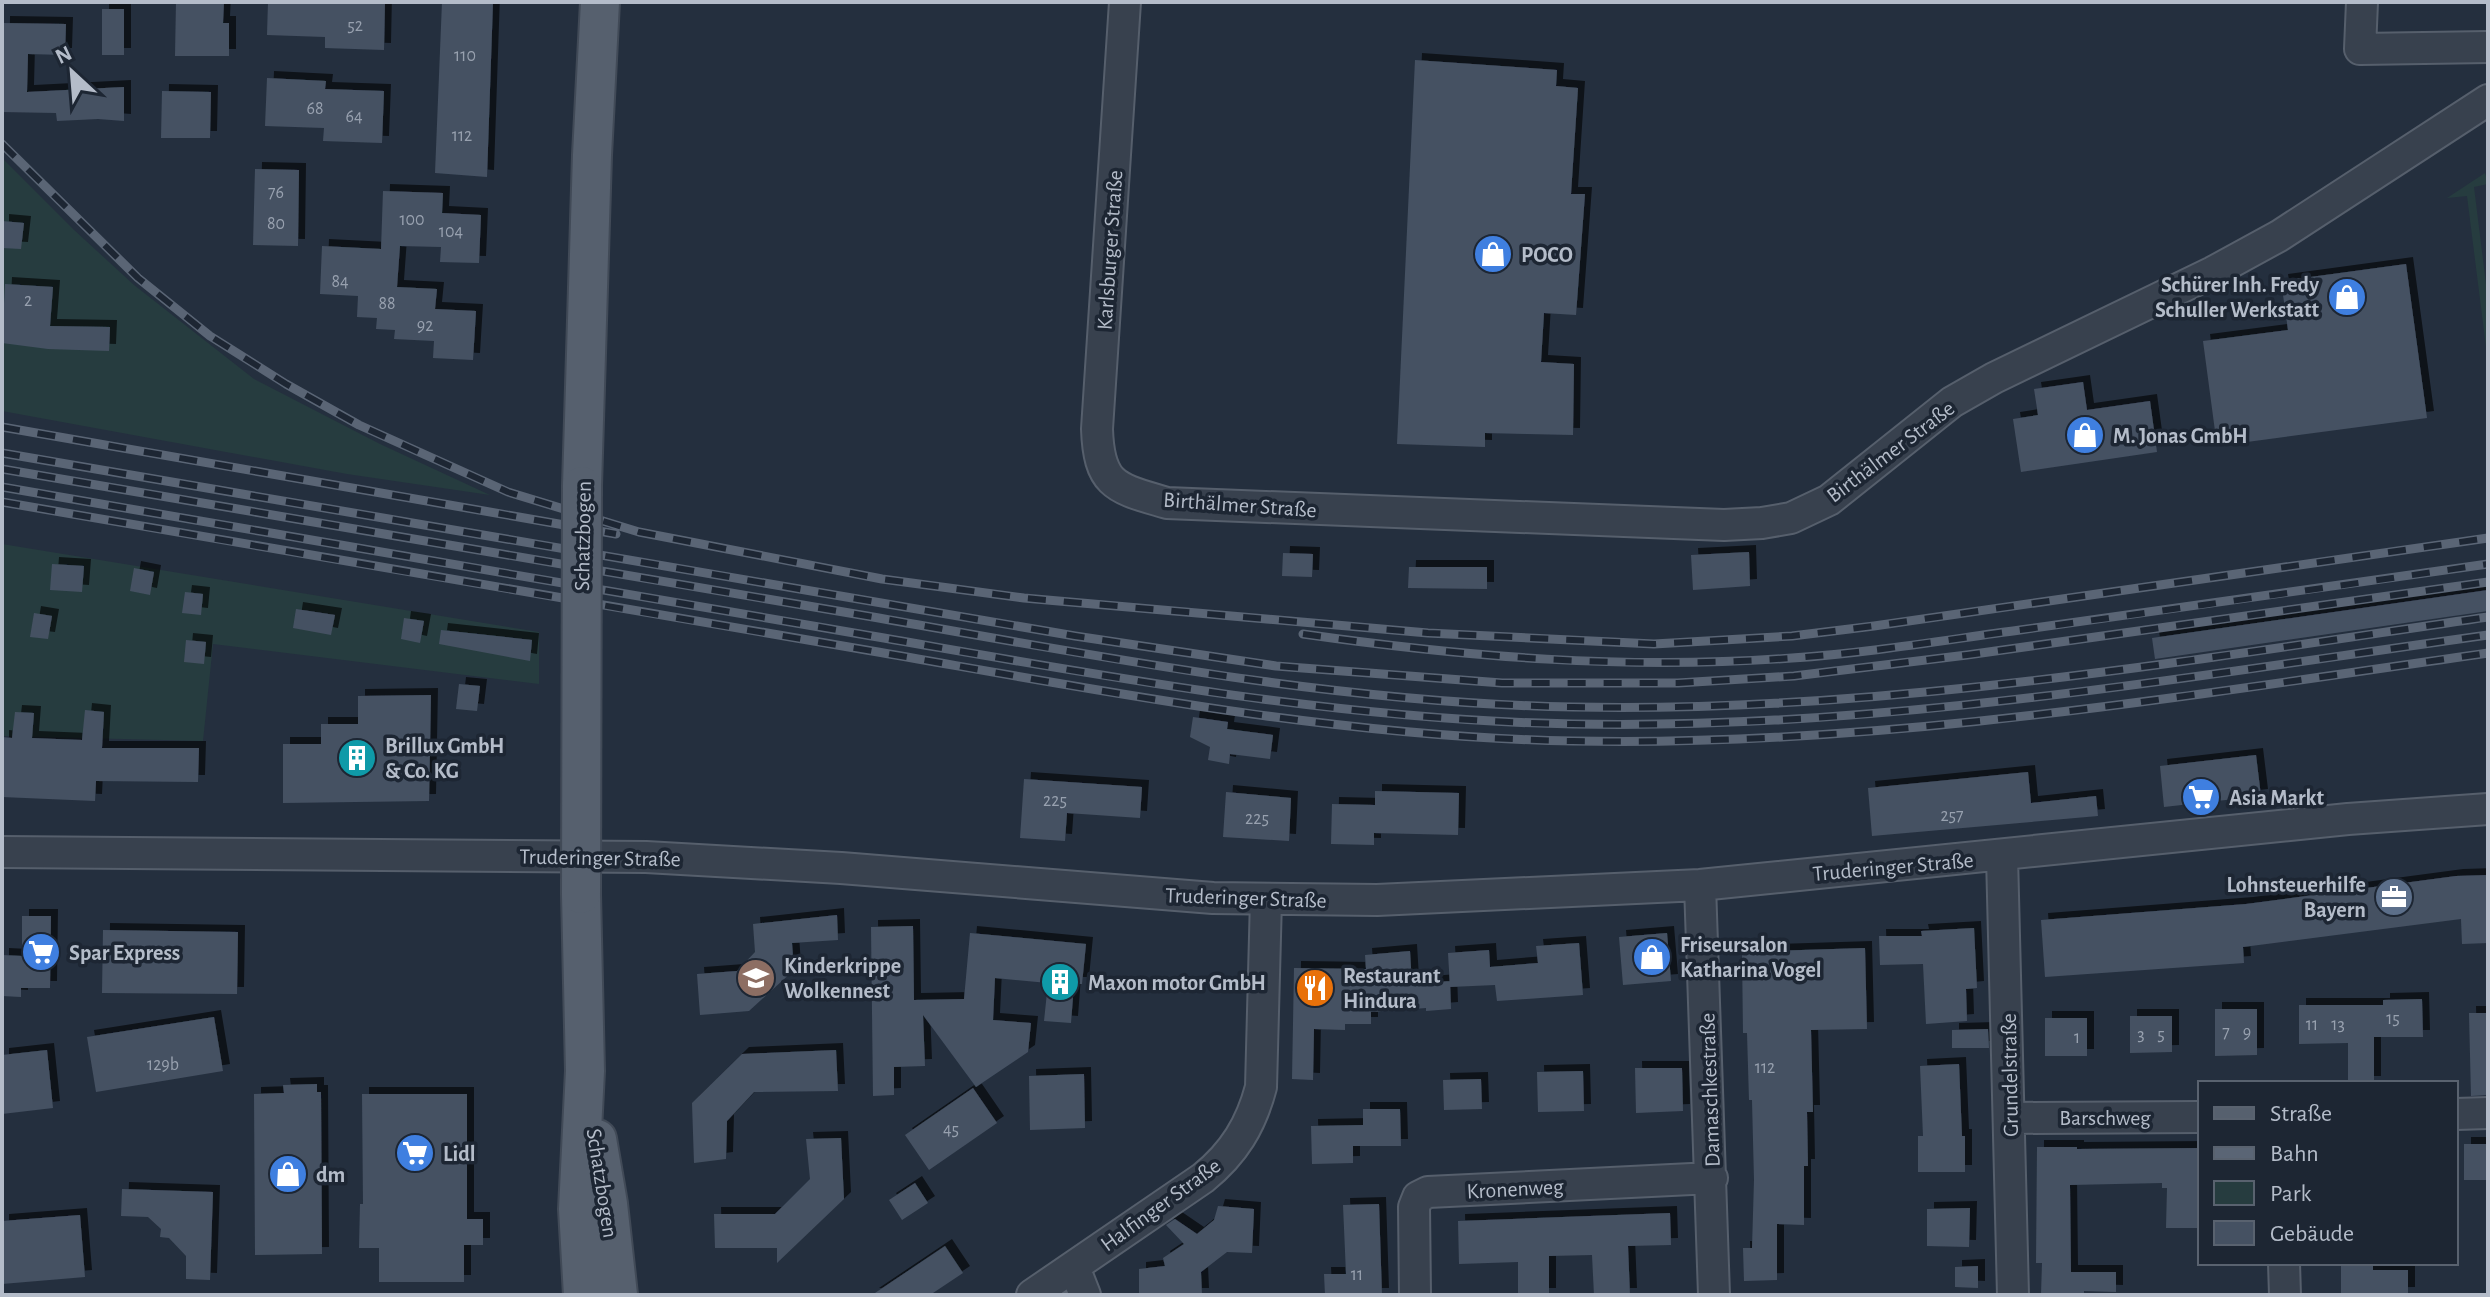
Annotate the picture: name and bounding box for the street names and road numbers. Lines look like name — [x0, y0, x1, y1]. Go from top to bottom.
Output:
street label: Karlsburger Straße — [1093, 169, 1127, 331]
street label: Birthälmer Straße — [1823, 397, 1959, 507]
street label: Schatzbogen — [571, 481, 595, 591]
street label: Birthälmer Straße — [1163, 489, 1317, 521]
street label: Truderinger Straße — [519, 846, 681, 870]
street label: Truderinger Straße — [1812, 849, 1974, 885]
street label: Truderinger Straße — [1165, 884, 1327, 912]
street label: Damaschkestraße — [1696, 1012, 1724, 1167]
street label: Grundelstraße — [1998, 1013, 2022, 1137]
street label: Barschweg — [2059, 1107, 2151, 1129]
street label: Schatzbogen — [583, 1127, 622, 1239]
street label: Halfinger Straße — [1097, 1154, 1225, 1255]
street label: Kronenweg — [1466, 1175, 1564, 1203]

